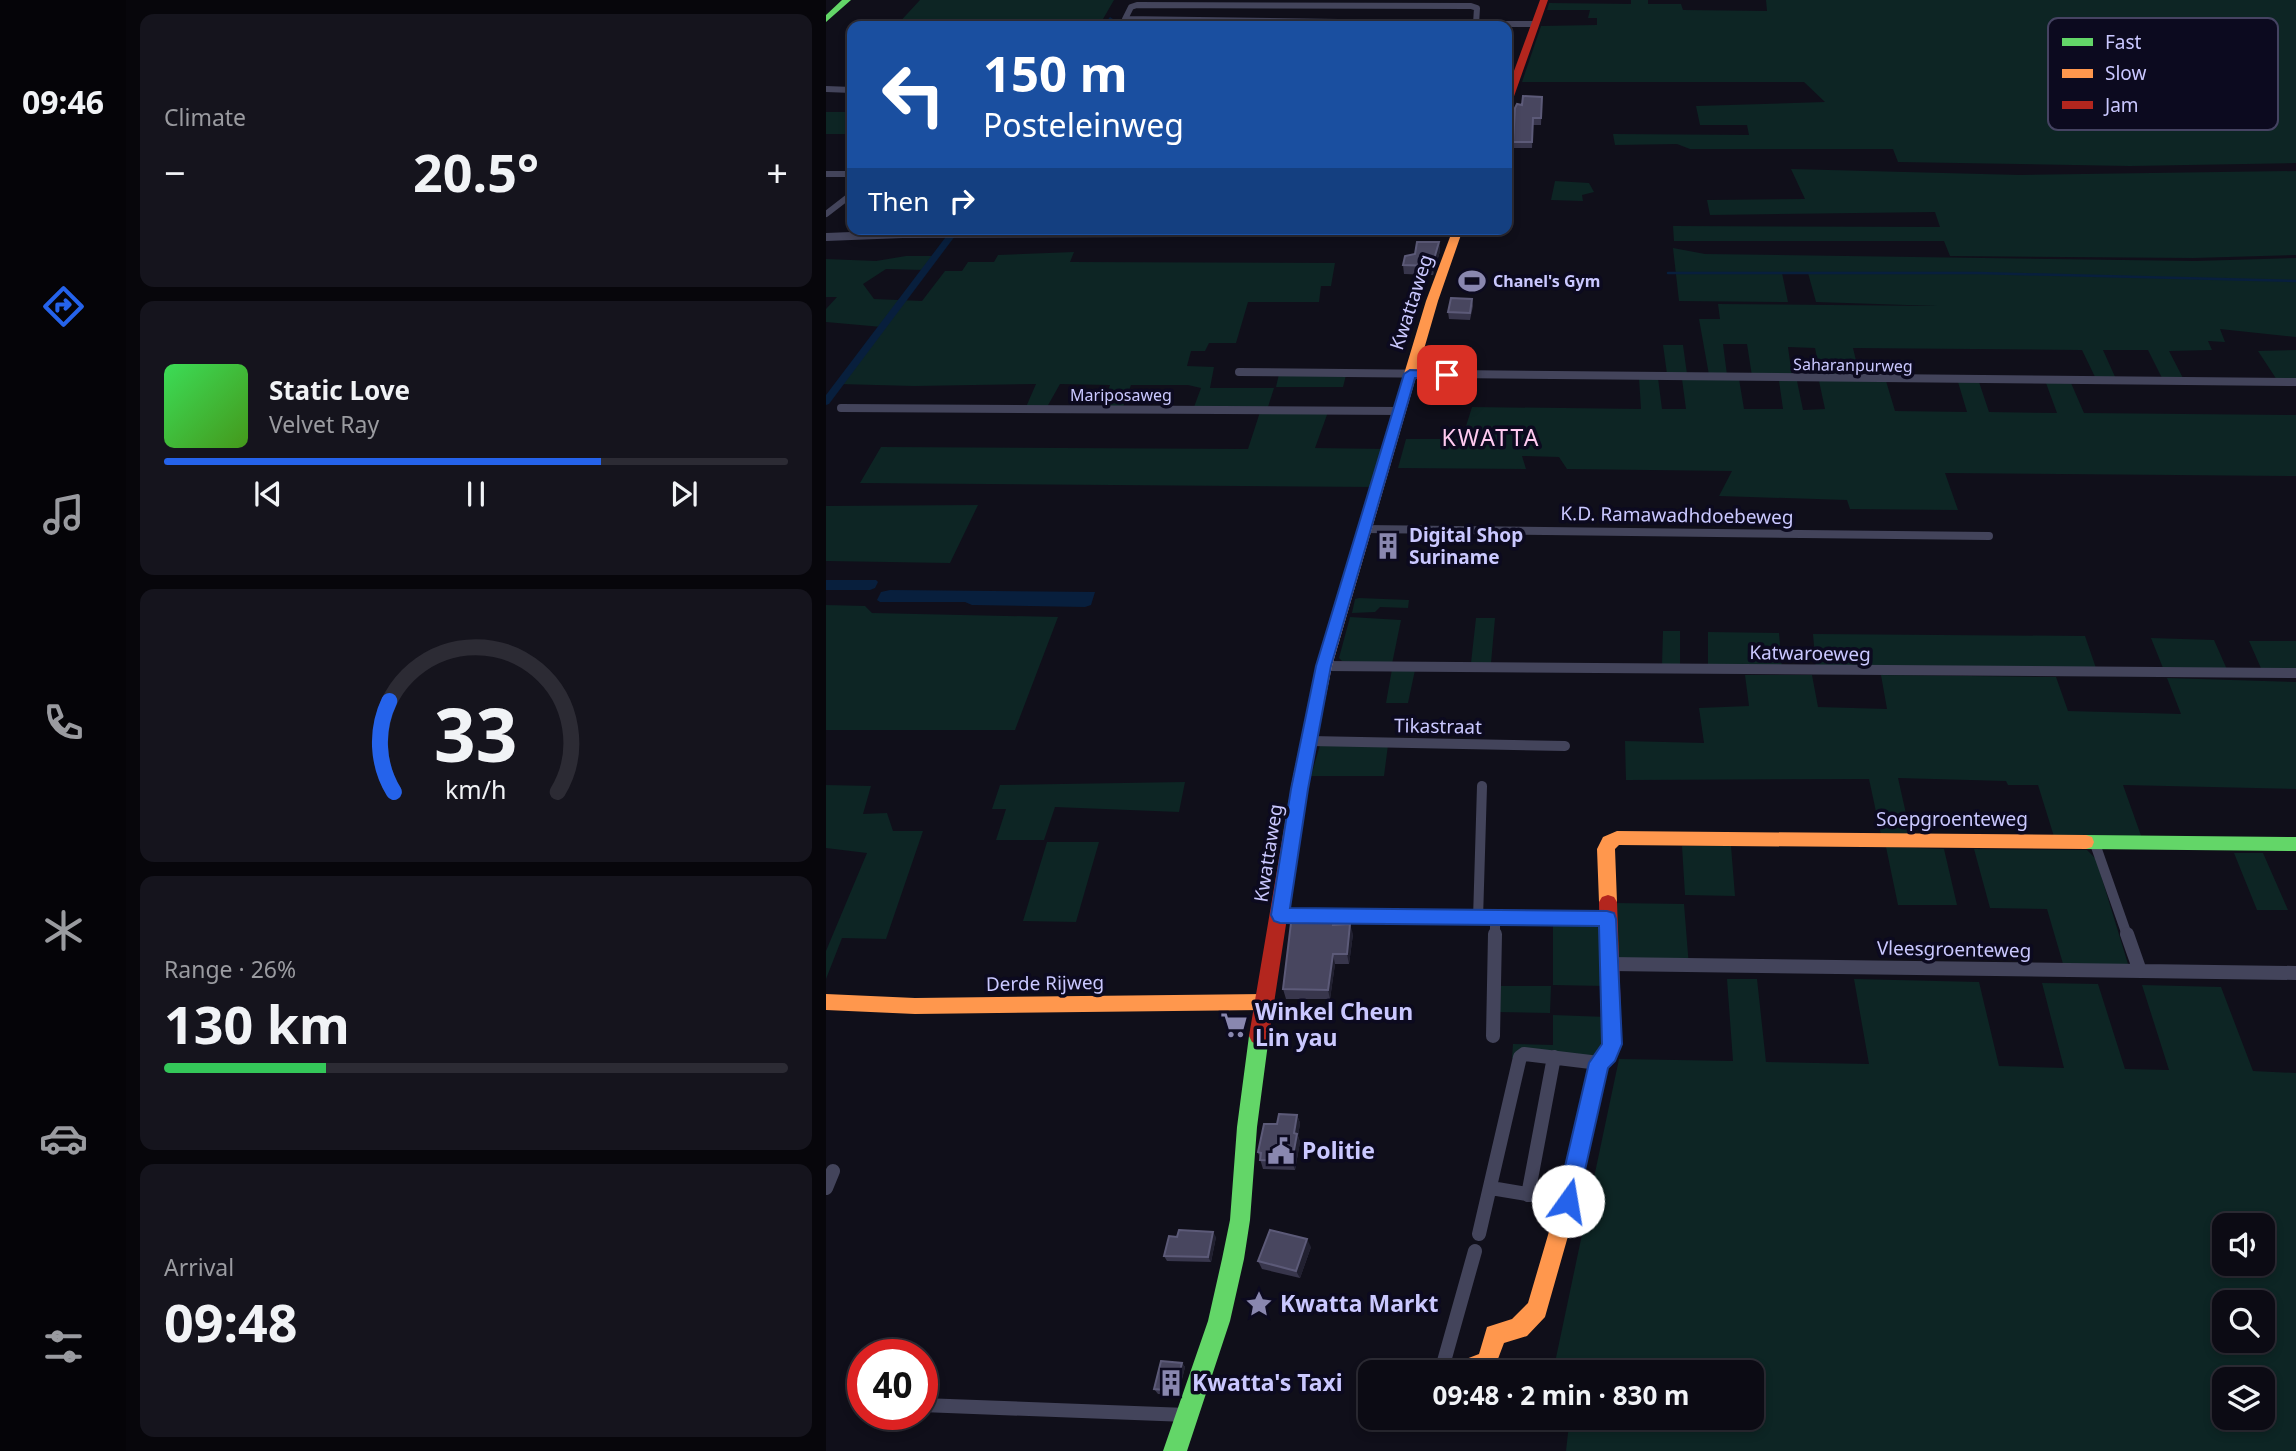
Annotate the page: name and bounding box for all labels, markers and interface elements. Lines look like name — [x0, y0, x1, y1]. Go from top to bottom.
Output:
legend — [2048, 18, 2278, 130]
text: Fast — [2105, 29, 2142, 55]
text: 150 m — [983, 40, 1128, 106]
icon: left — [868, 49, 959, 140]
text: Slow — [2105, 60, 2146, 86]
text: 09:46 — [22, 80, 104, 123]
text: Jam — [2103, 92, 2139, 118]
text: Climate — [164, 101, 246, 133]
text: Posteleinweg — [983, 103, 1184, 146]
text: 20.5° — [413, 136, 539, 207]
text: − — [164, 146, 186, 198]
text: + — [766, 146, 788, 198]
icon: right — [943, 182, 981, 220]
text: Then — [868, 183, 929, 219]
street label: Kwattaweg — [1383, 251, 1439, 353]
sports icon: Chanel's Gym — [1457, 266, 1487, 296]
place label: Chanel's Gym — [1493, 270, 1600, 292]
icon: directions — [39, 282, 88, 331]
pin — [1417, 345, 1477, 405]
street label: Saharanpurweg — [1793, 353, 1913, 377]
icon: arrive — [1428, 356, 1466, 394]
text: Static Love — [269, 372, 410, 408]
street label: Mariposaweg — [1070, 384, 1172, 406]
text: Velvet Ray — [269, 408, 379, 440]
district label: KWATTA — [1442, 421, 1540, 453]
icon: previous — [249, 475, 287, 513]
icon: pause — [457, 475, 495, 513]
icon: next — [665, 475, 703, 513]
icon: music — [39, 490, 88, 539]
street label: K.D. Ramawadhdoebeweg — [1560, 500, 1794, 530]
place label: Digital Shop Suriname — [1409, 522, 1523, 570]
building icon: Digital Shop Suriname — [1373, 531, 1403, 561]
street label: Katwaroeweg — [1749, 639, 1871, 667]
text: 33 — [434, 684, 518, 783]
icon: phone — [39, 698, 88, 747]
street label: Tikastraat — [1394, 712, 1482, 740]
text: km/h — [445, 771, 507, 805]
street label: Kwattaweg — [1247, 802, 1289, 904]
street label: Soepgroenteweg — [1876, 806, 2028, 832]
icon: climate — [39, 906, 88, 955]
street label: Vleesgroenteweg — [1877, 935, 2031, 963]
text: Range · 26% — [164, 953, 296, 985]
street label: Derde Rijweg — [986, 969, 1104, 997]
text: 130 km — [164, 988, 350, 1059]
place label: Winkel Cheun Lin yau — [1255, 995, 1413, 1053]
supermarket icon: Winkel Cheun Lin yau — [1219, 1010, 1249, 1040]
icon: car — [39, 1114, 88, 1163]
place label: Politie — [1302, 1134, 1375, 1166]
public building icon: Politie — [1266, 1136, 1296, 1166]
position arrow — [1531, 1164, 1605, 1238]
map controls — [2212, 1213, 2275, 1430]
button: sound — [2212, 1213, 2275, 1276]
text: Arrival — [164, 1251, 234, 1283]
text: 09:48 — [164, 1286, 298, 1357]
place label: Kwatta Markt — [1280, 1287, 1438, 1319]
place icon: Kwatta Markt — [1244, 1289, 1274, 1319]
button: search — [2212, 1290, 2275, 1353]
icon: filters — [39, 1322, 88, 1371]
speed limit sign: 40 — [847, 1339, 938, 1430]
place label: Kwatta's Taxi — [1192, 1366, 1343, 1398]
button: layers — [2212, 1367, 2275, 1430]
building icon: Kwatta's Taxi — [1156, 1368, 1186, 1398]
text: 09:48 · 2 min · 830 m — [1433, 1377, 1689, 1413]

